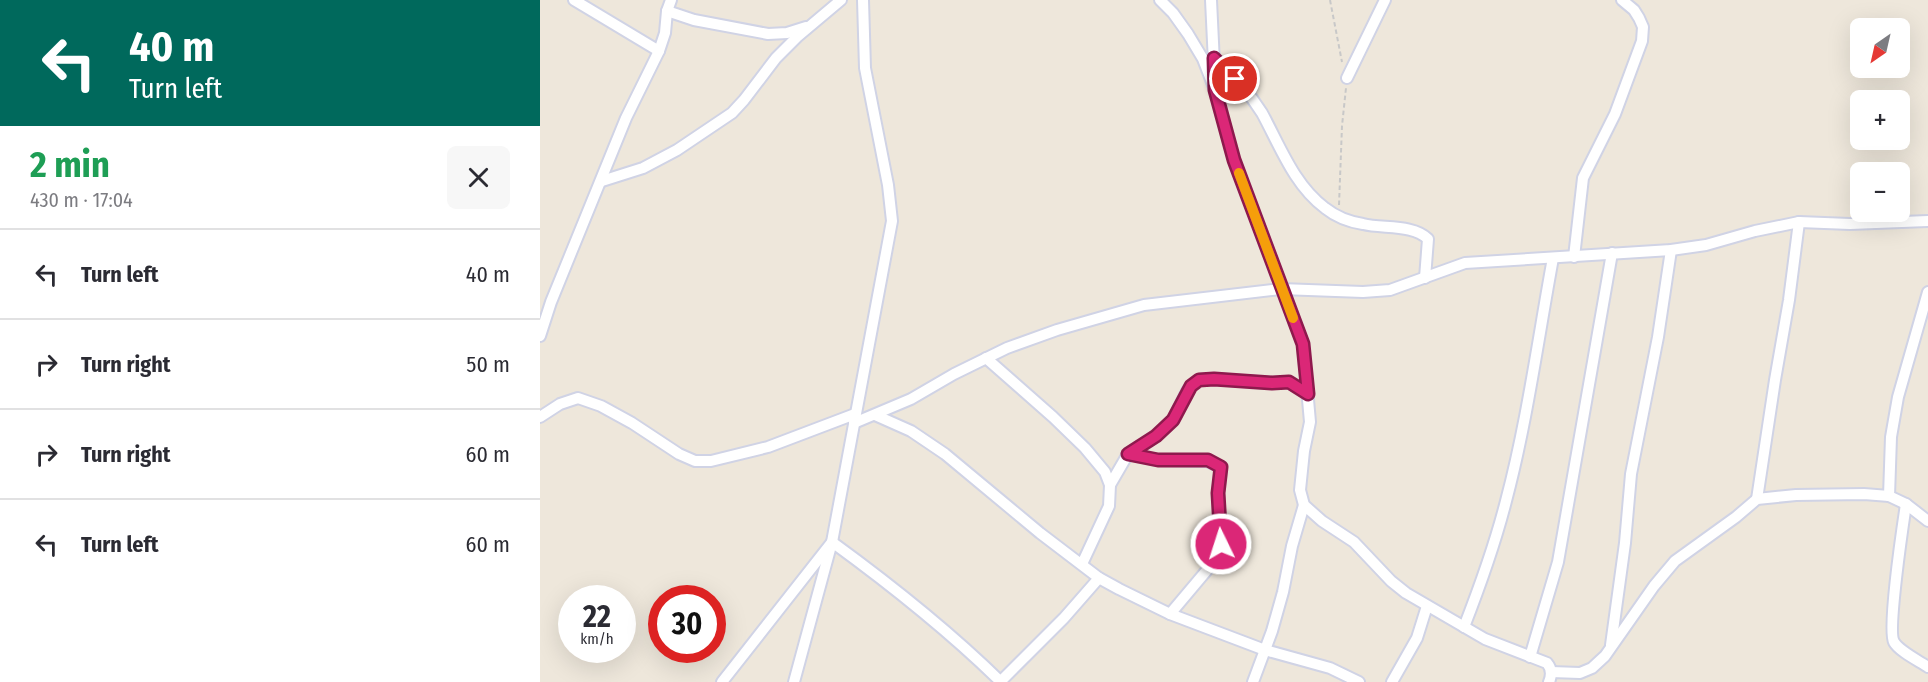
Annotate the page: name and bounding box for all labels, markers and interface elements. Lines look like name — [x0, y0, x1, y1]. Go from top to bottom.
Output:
north arrow — [1850, 18, 1910, 78]
map controls — [1850, 18, 1910, 222]
text: 40 m — [129, 22, 214, 72]
icon: left — [30, 24, 108, 102]
pin — [1209, 53, 1260, 104]
icon: arrive — [1218, 62, 1251, 95]
text: Turn left — [129, 73, 222, 105]
button: + — [1850, 90, 1910, 150]
text: 2 min — [30, 143, 110, 187]
button: close — [447, 146, 510, 209]
button: − — [1850, 162, 1910, 222]
text: 430 m · 17:04 — [30, 188, 133, 212]
icon: left — [30, 258, 63, 291]
text: Turn left — [81, 261, 159, 288]
text: 40 m — [466, 261, 510, 288]
icon: right — [30, 348, 63, 381]
text: Turn right — [81, 351, 170, 378]
text: 50 m — [466, 351, 510, 378]
icon: right — [30, 438, 63, 471]
text: Turn right — [81, 441, 170, 468]
text: 60 m — [466, 441, 510, 468]
position arrow — [1189, 512, 1253, 576]
icon: left — [30, 528, 63, 561]
text: Turn left — [81, 531, 159, 558]
text: 60 m — [466, 531, 510, 558]
speed limit sign: 30 — [648, 585, 726, 663]
text: 22 — [583, 599, 611, 635]
text: km/h — [580, 630, 614, 648]

